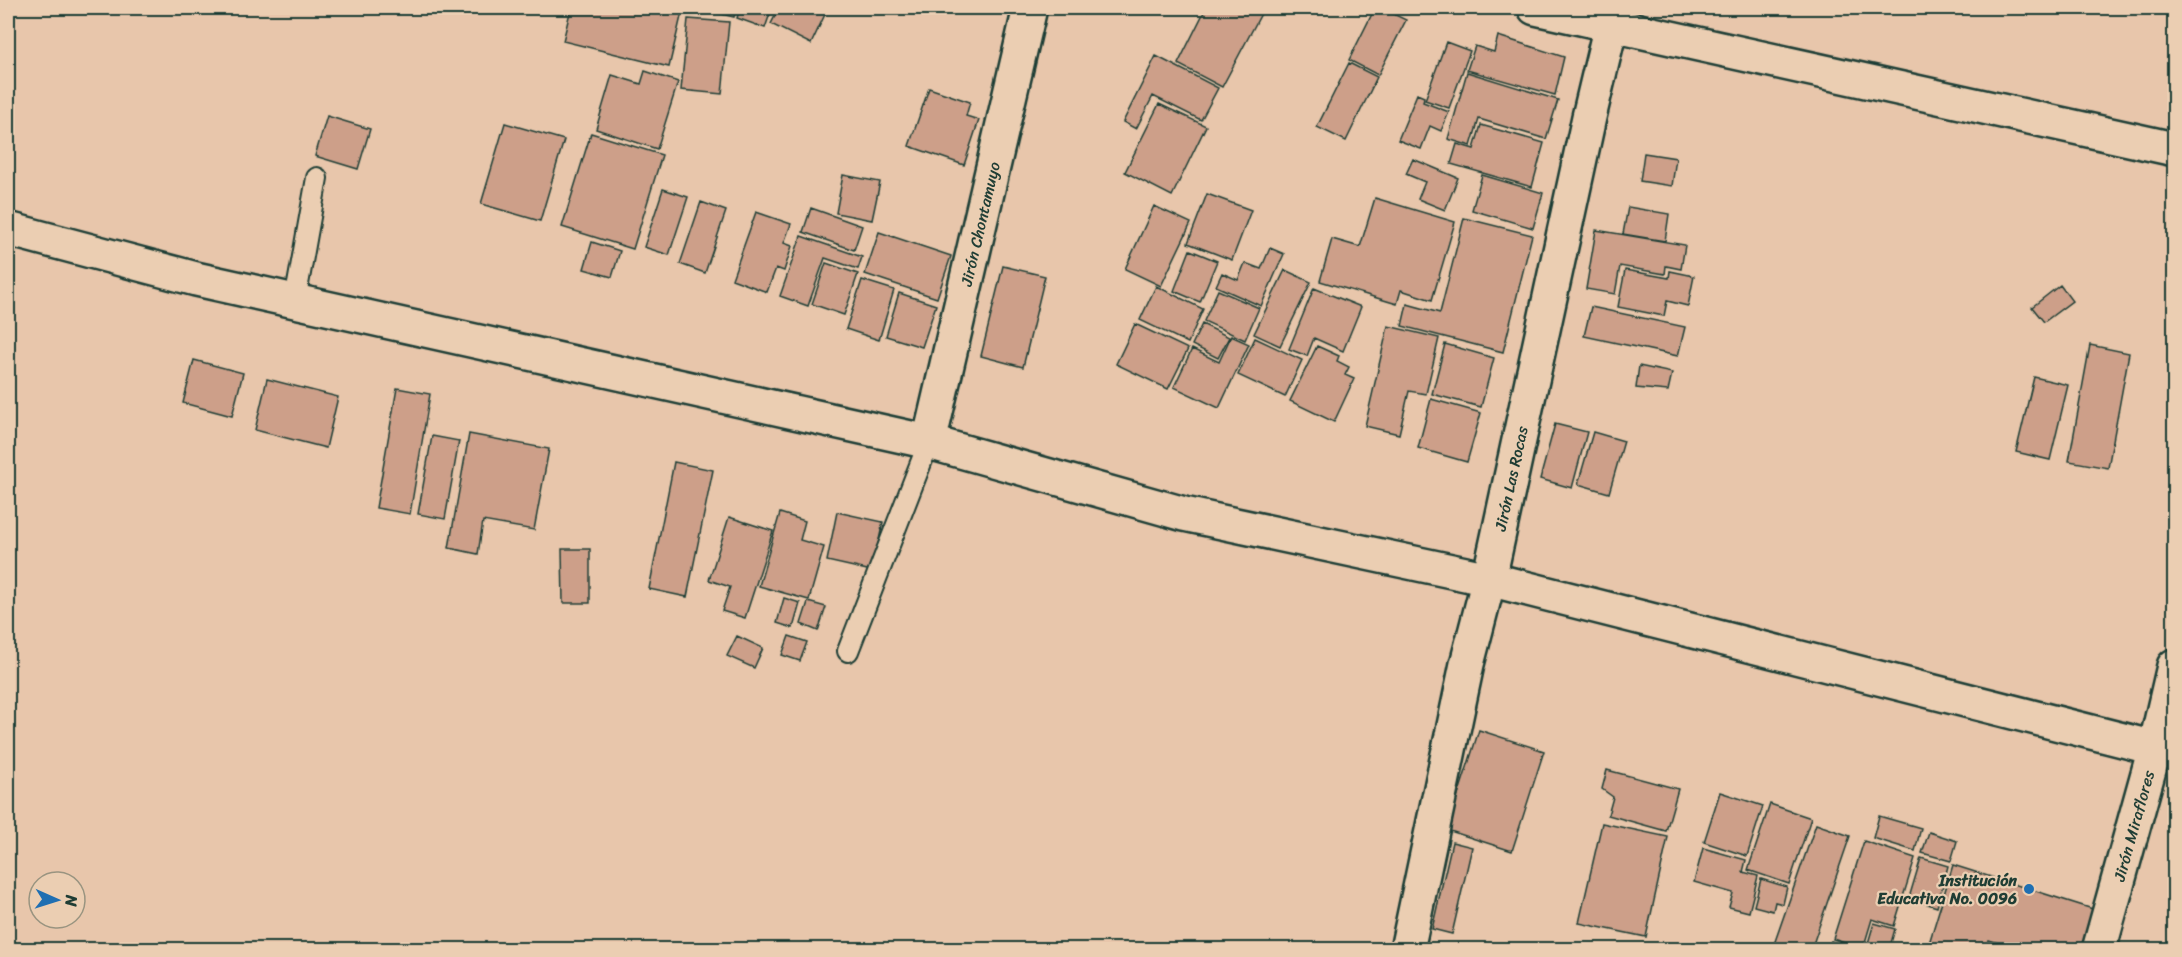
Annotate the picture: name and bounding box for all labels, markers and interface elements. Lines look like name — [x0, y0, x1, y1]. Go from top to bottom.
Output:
street label: Jirón Chontamuyo — [951, 159, 1008, 290]
street label: Jirón Las Rocas — [1485, 423, 1536, 534]
street label: Jirón Miraflores — [2104, 766, 2163, 886]
place label: Institución Educativa No. 0096 — [1877, 866, 2017, 913]
north arrow — [27, 870, 87, 930]
marker: Institución Educativa No. 0096 — [2022, 882, 2036, 896]
text: N — [57, 893, 86, 908]

